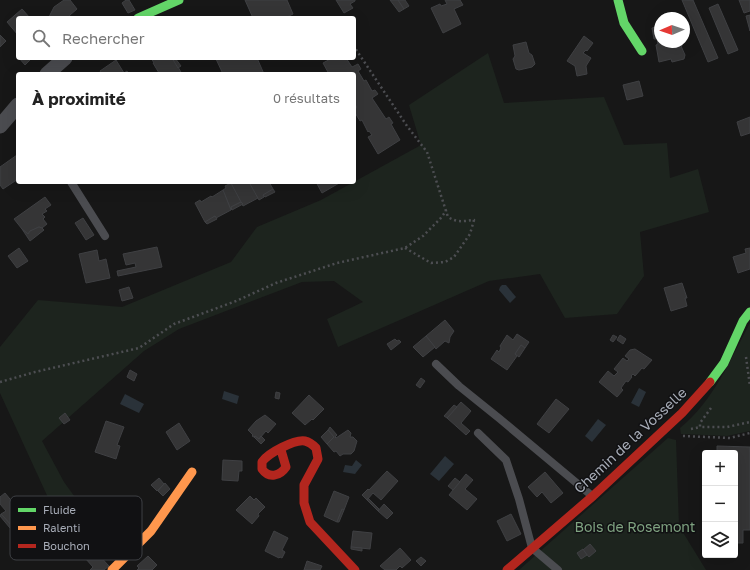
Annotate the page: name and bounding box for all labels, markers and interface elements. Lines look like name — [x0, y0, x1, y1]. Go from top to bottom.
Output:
north arrow — [654, 12, 690, 48]
search box — [16, 16, 356, 60]
icon: search — [30, 27, 52, 49]
text: Rechercher — [62, 29, 145, 47]
text: À proximité — [32, 88, 126, 109]
text: 0 résultats — [273, 90, 340, 106]
street label: Chemin de la Vosselle — [570, 383, 690, 497]
map controls — [702, 450, 738, 558]
button: + — [702, 450, 738, 486]
button: − — [702, 486, 738, 522]
legend — [10, 496, 142, 560]
text: Fluide — [43, 503, 76, 516]
park label: Bois de Rosemont — [575, 518, 695, 535]
text: Ralenti — [43, 521, 80, 534]
button: layers — [702, 522, 738, 558]
text: Bouchon — [43, 539, 90, 552]

